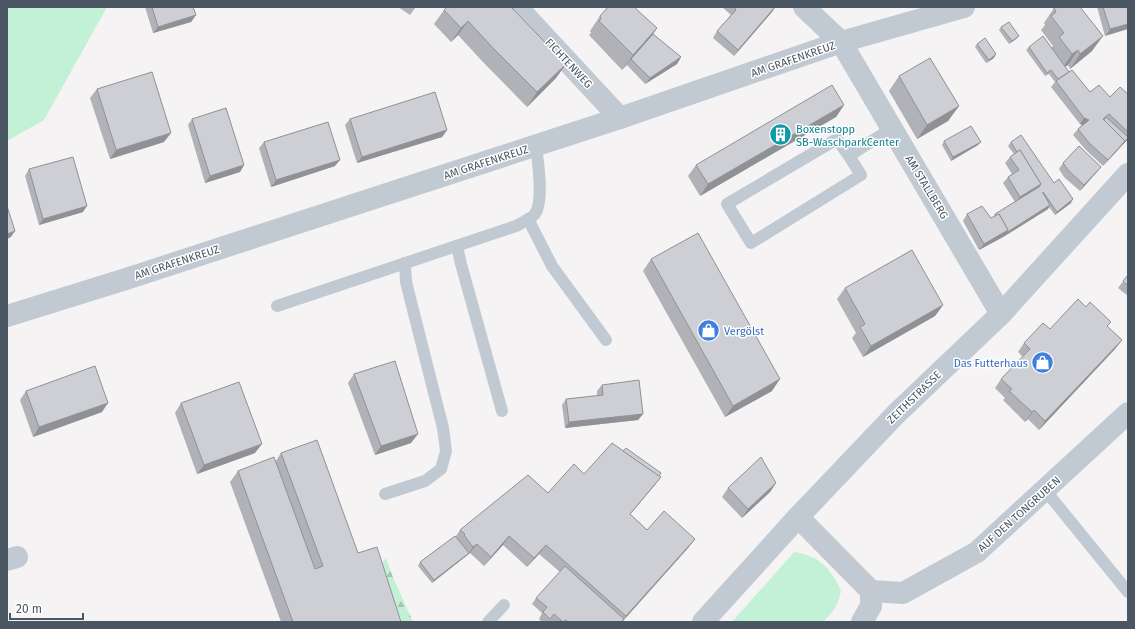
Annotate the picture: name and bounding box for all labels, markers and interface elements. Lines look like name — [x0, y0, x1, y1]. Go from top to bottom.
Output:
street label: FICHTENWEG — [542, 36, 595, 91]
street label: AM GRAFENKREUZ — [749, 39, 837, 80]
building icon: Boxenstopp SB-WaschparkCenter — [768, 122, 794, 148]
place label: Boxenstopp SB-WaschparkCenter — [796, 123, 900, 149]
street label: AM GRAFENKREUZ — [442, 143, 530, 182]
street label: AM STALLBERG — [902, 153, 951, 222]
street label: AM GRAFENKREUZ — [133, 243, 221, 282]
shop icon: Vergölst — [695, 318, 721, 344]
place label: Vergölst — [724, 325, 764, 338]
shop icon: Das Futterhaus — [1030, 350, 1056, 376]
place label: Das Futterhaus — [954, 357, 1028, 370]
street label: ZEITHSTRASSE — [885, 368, 944, 426]
street label: AUF DEN TONGRUBEN — [975, 474, 1063, 555]
scale bar — [10, 595, 83, 621]
text: 20 m — [16, 602, 42, 616]

